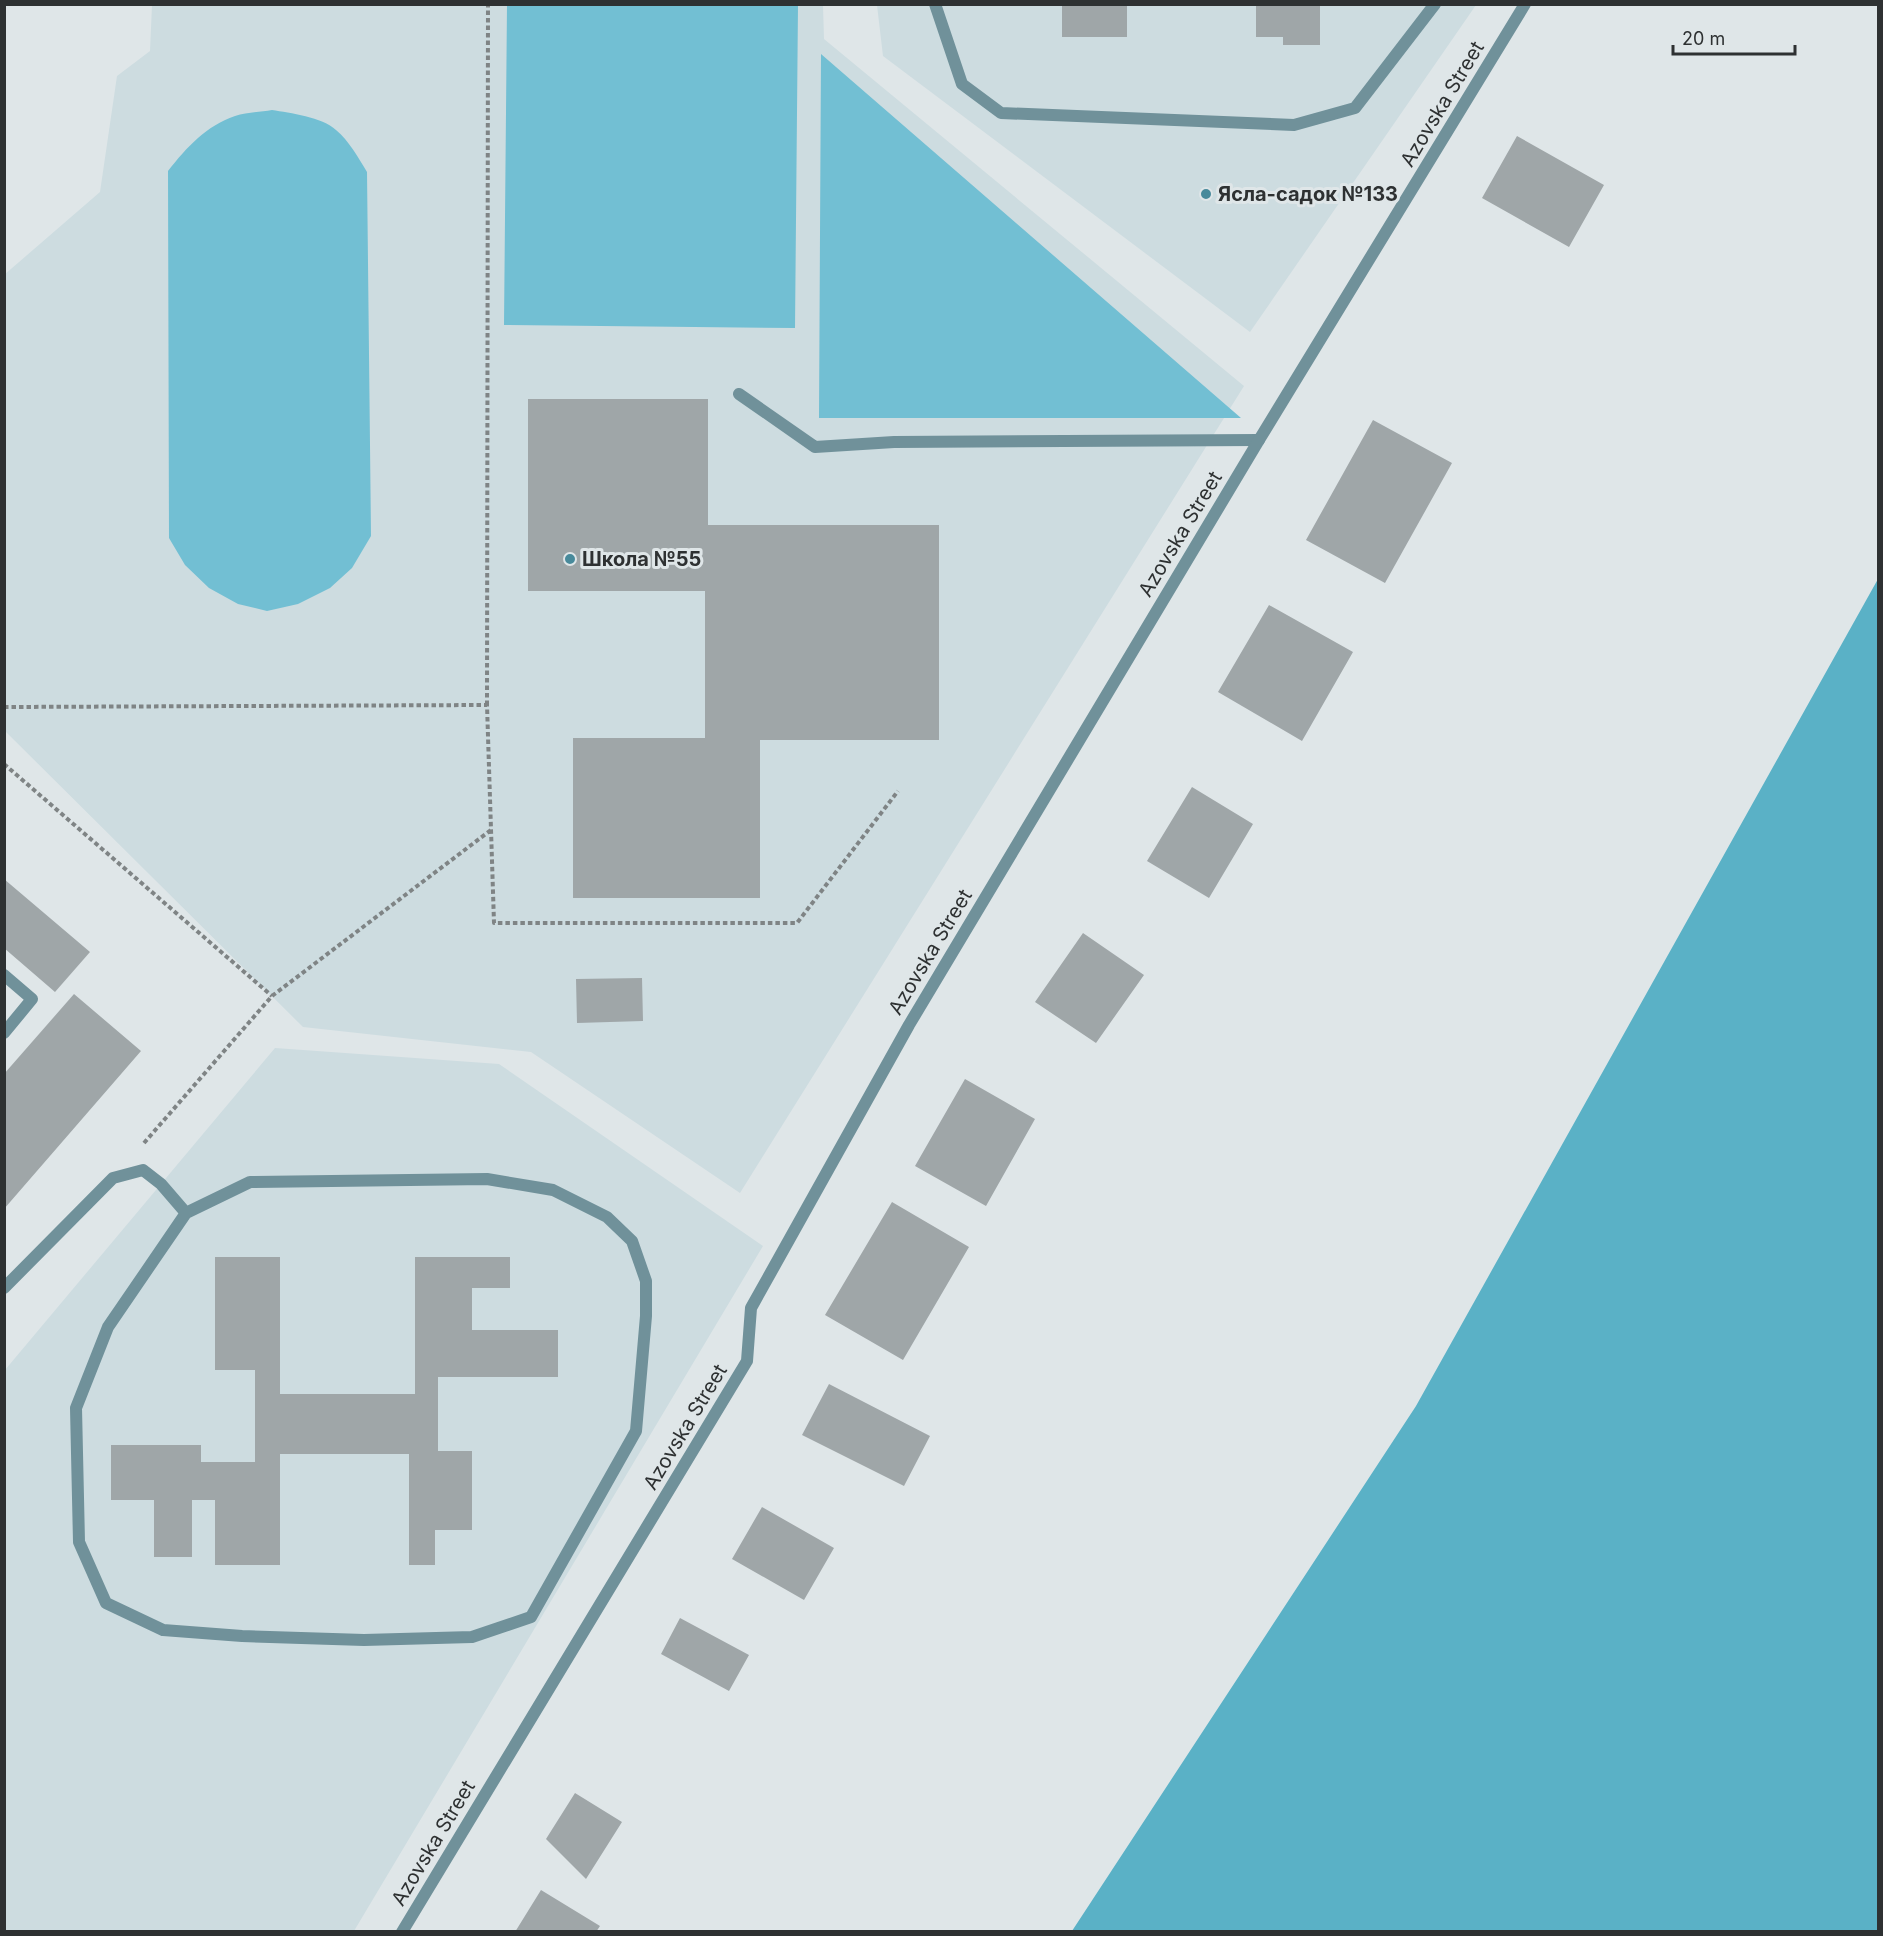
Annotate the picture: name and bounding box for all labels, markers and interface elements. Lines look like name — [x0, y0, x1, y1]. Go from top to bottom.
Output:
scale bar — [1673, 18, 1794, 56]
text: 20 m — [1682, 28, 1725, 49]
street label: Azovska Street — [1395, 36, 1489, 171]
place label: Ясла-садок №133 — [1218, 182, 1398, 206]
marker: Ясла-садок №133 — [1199, 187, 1213, 201]
street label: Azovska Street — [1133, 466, 1227, 601]
place label: Школа №55 — [582, 547, 701, 571]
marker: Школа №55 — [563, 552, 577, 566]
street label: Azovska Street — [883, 884, 977, 1019]
street label: Azovska Street — [638, 1359, 732, 1494]
street label: Azovska Street — [386, 1775, 480, 1910]

